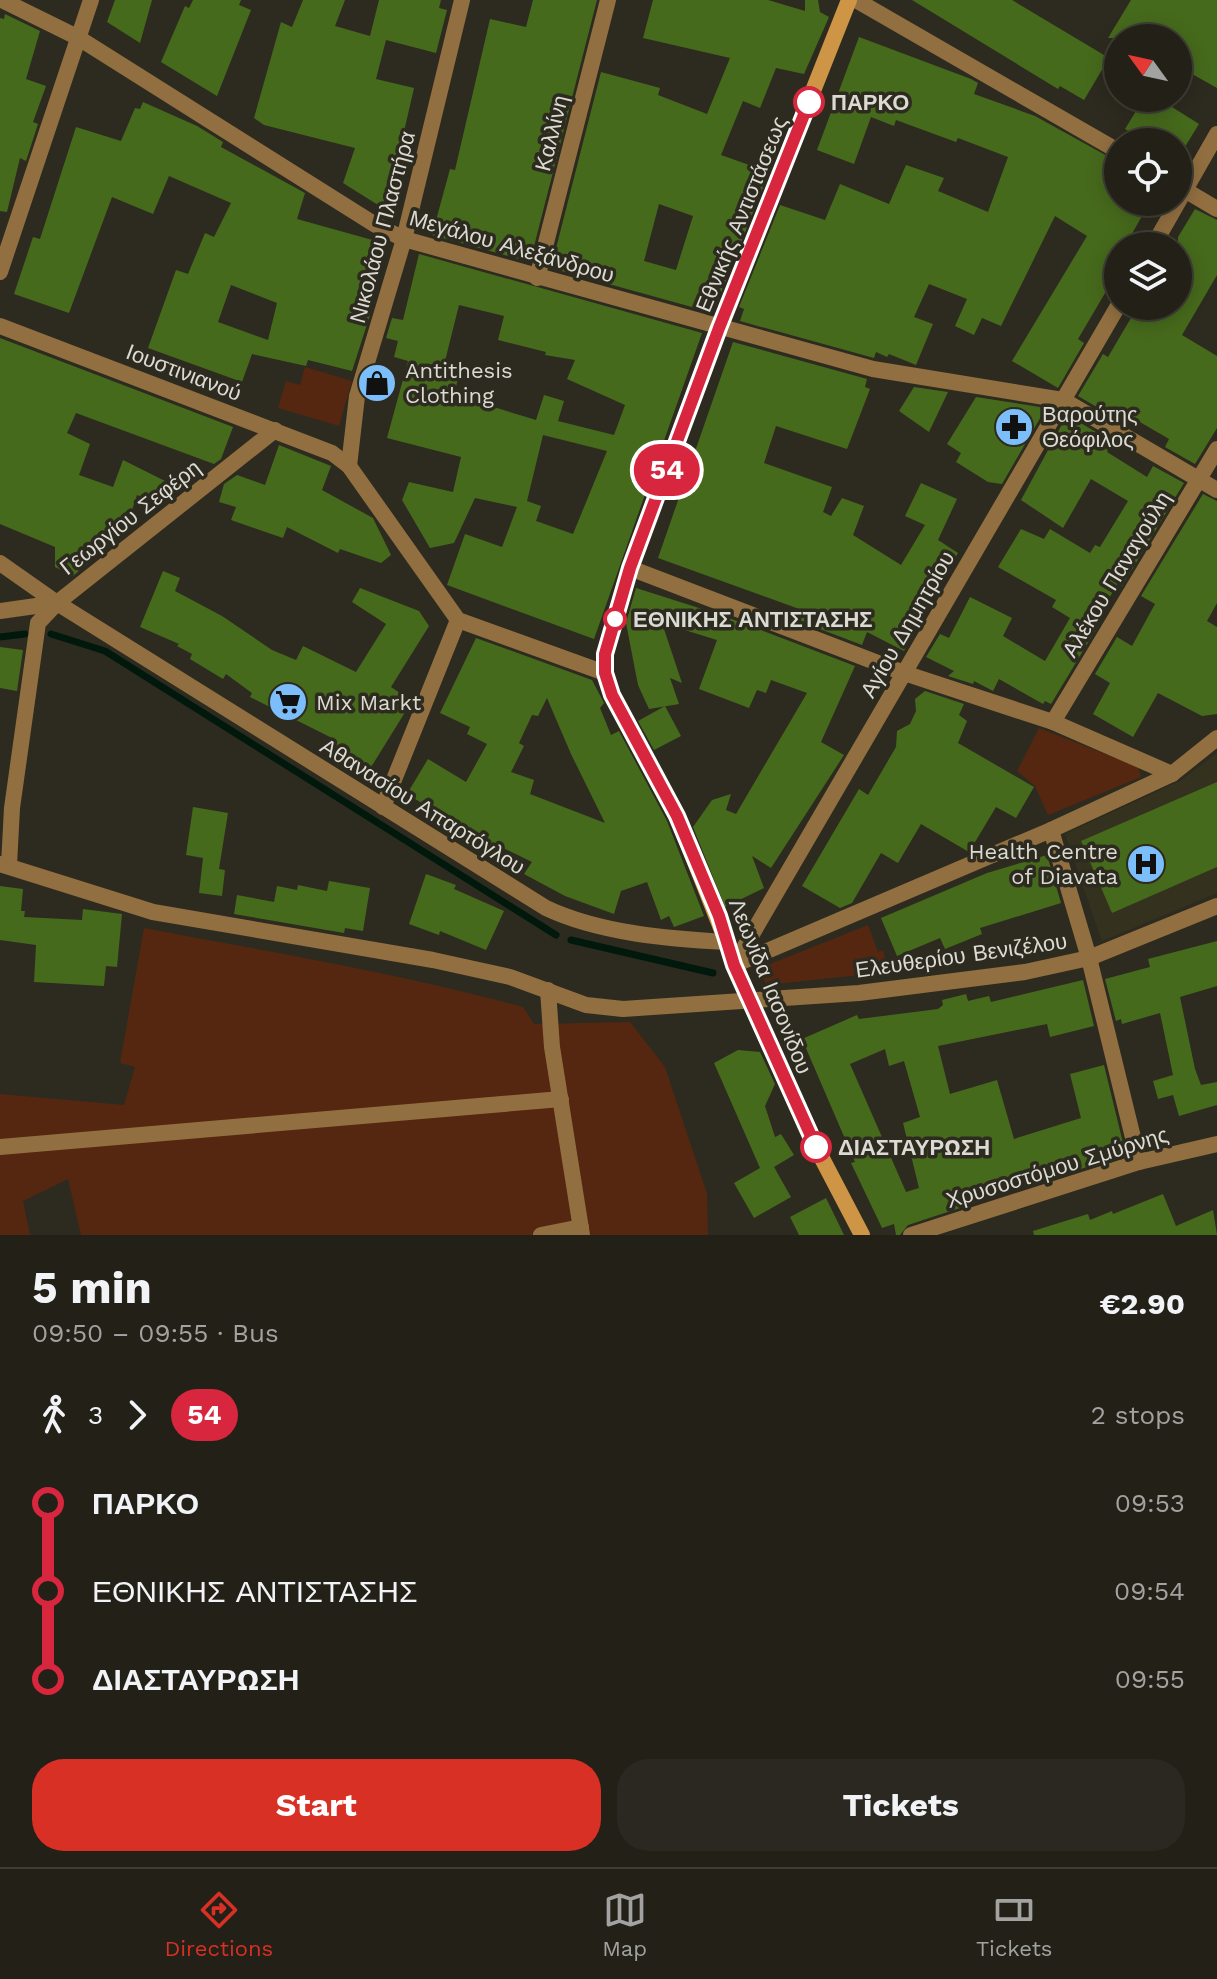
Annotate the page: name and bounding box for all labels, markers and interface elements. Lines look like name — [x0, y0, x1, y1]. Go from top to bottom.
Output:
north arrow — [1104, 24, 1192, 112]
map controls — [1104, 24, 1192, 320]
marker: ΠΑΡΚΟ — [794, 87, 824, 117]
place label: ΠΑΡΚΟ — [831, 90, 909, 115]
street label: Καλλίνη — [530, 93, 573, 174]
street label: Εθνικής Αντιστάσεως — [691, 113, 792, 316]
street label: Νικολάου Πλαστήρα — [345, 128, 420, 326]
button: locate — [1104, 128, 1192, 216]
street label: Μεγάλου Αλεξάνδρου — [407, 205, 617, 288]
button: layers — [1104, 232, 1192, 320]
street label: Ιουστινιανού — [123, 339, 245, 406]
place label: Antithesis Clothing — [405, 358, 513, 408]
shop icon: Antithesis Clothing — [356, 362, 398, 404]
place label: Βαρούτης Θεόφιλος — [1042, 402, 1138, 452]
pharmacy icon: Βαρούτης Θεόφιλος — [993, 406, 1035, 448]
line badge: 54 — [631, 444, 703, 496]
text: 54 — [650, 453, 684, 486]
street label: Γεωργίου Σεφέρη — [55, 455, 206, 580]
street label: Αλέκου Παναγούλη — [1057, 487, 1176, 662]
street label: Αγίου Δημητρίου — [855, 546, 960, 702]
place label: ΕΘΝΙΚΗΣ ΑΝΤΙΣΤΑΣΗΣ — [633, 607, 873, 632]
marker: ΕΘΝΙΚΗΣ ΑΝΤΙΣΤΑΣΗΣ — [604, 608, 626, 630]
supermarket icon: Mix Markt — [267, 681, 309, 723]
place label: Mix Markt — [316, 690, 421, 715]
street label: Αθανασίου Απαρτόγλου — [316, 733, 530, 880]
place label: Health Centre of Diavata — [968, 839, 1118, 889]
hospital icon: Health Centre of Diavata — [1125, 843, 1167, 885]
street label: Λεωνίδα Ιασονίδου — [724, 895, 817, 1078]
street label: Ελευθερίου Βενιζέλου — [854, 928, 1069, 983]
street label: Χρυσοστόμου Σμύρνης — [943, 1122, 1171, 1213]
marker: ΔΙΑΣΤΑΥΡΩΣΗ — [801, 1132, 831, 1162]
place label: ΔΙΑΣΤΑΥΡΩΣΗ — [838, 1135, 990, 1160]
text: 5 min — [32, 1262, 152, 1314]
text: €2.90 — [1100, 1286, 1185, 1321]
text: 09:50 – 09:55 · Bus — [32, 1318, 279, 1348]
icon: walk — [32, 1393, 76, 1437]
icon: forward — [115, 1393, 159, 1437]
text: 54 — [187, 1398, 222, 1431]
text: 3 — [88, 1400, 103, 1430]
text: 2 stops — [1091, 1400, 1185, 1430]
text: ΠΑΡΚΟ — [92, 1486, 199, 1521]
text: 09:53 — [1115, 1488, 1185, 1518]
text: ΕΘΝΙΚΗΣ ΑΝΤΙΣΤΑΣΗΣ — [92, 1574, 418, 1609]
text: 09:54 — [1114, 1576, 1185, 1606]
text: ΔΙΑΣΤΑΥΡΩΣΗ — [92, 1662, 299, 1697]
text: 09:55 — [1115, 1664, 1185, 1694]
button: Start — [32, 1759, 601, 1851]
button: Tickets — [617, 1759, 1185, 1851]
tab: Directions — [164, 1888, 273, 1961]
tab: Map — [602, 1888, 647, 1961]
tab: Tickets — [976, 1888, 1052, 1961]

